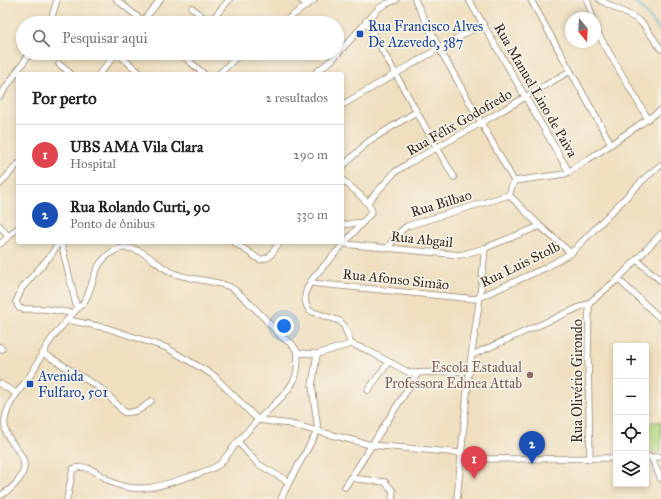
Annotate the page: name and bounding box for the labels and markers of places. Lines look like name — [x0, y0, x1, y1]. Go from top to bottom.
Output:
place label: Rua Francisco Alves De Azevedo, 387 — [368, 18, 483, 51]
marker: Rua Francisco Alves De Azevedo, 387 — [355, 29, 365, 39]
place label: Escola Estadual Professora Edmea Attab — [384, 359, 522, 392]
place label: Avenida Fulfaro, 501 — [37, 368, 108, 401]
marker: Escola Estadual Professora Edmea Attab — [525, 370, 535, 380]
marker: Avenida Fulfaro, 501 — [25, 379, 35, 389]
pin: 2 — [519, 431, 545, 464]
pin: 1 — [461, 446, 487, 479]

